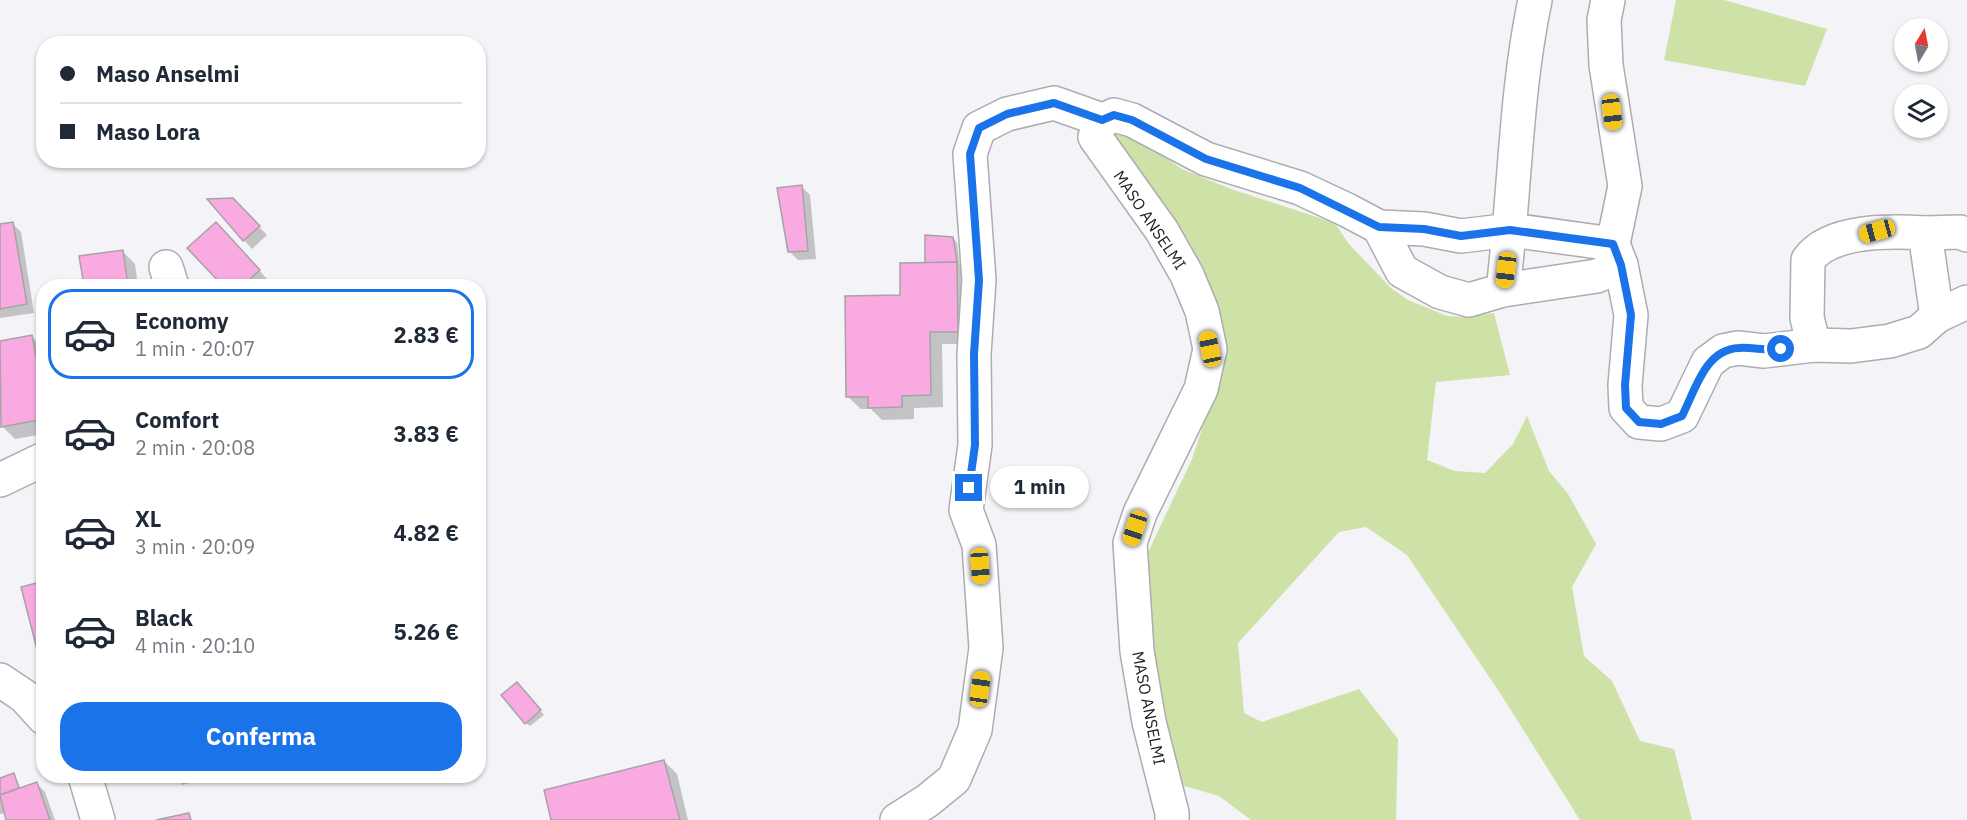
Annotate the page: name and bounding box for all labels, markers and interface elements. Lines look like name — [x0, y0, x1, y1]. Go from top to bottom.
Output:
north arrow — [1894, 18, 1948, 72]
map controls — [1894, 18, 1948, 138]
text: Maso Anselmi — [96, 59, 240, 88]
button: layers — [1894, 84, 1948, 138]
car — [1601, 93, 1623, 131]
text: Maso Lora — [96, 117, 200, 146]
street label: MASO ANSELMI — [1109, 167, 1191, 273]
car — [1857, 218, 1897, 244]
car — [1495, 251, 1517, 289]
text: Economy — [135, 306, 229, 335]
icon: car — [63, 307, 117, 361]
text: 2.83 € — [394, 320, 459, 349]
car — [1197, 330, 1223, 368]
text: 1 min · 20:07 — [135, 335, 255, 362]
route start — [1767, 335, 1794, 362]
text: Comfort — [135, 405, 219, 434]
icon: car — [63, 406, 117, 460]
text: 3.83 € — [394, 419, 459, 448]
text: 2 min · 20:08 — [135, 434, 255, 461]
callout: 1 min — [990, 467, 1089, 509]
text: 1 min — [1013, 473, 1066, 500]
route end — [955, 474, 982, 501]
text: XL — [135, 504, 161, 533]
icon: car — [63, 505, 117, 559]
car — [1121, 508, 1149, 548]
text: 4.82 € — [394, 518, 459, 547]
text: 3 min · 20:09 — [135, 533, 255, 560]
car — [970, 547, 990, 585]
text: Black — [135, 603, 193, 632]
icon: car — [63, 604, 117, 658]
text: 5.26 € — [394, 617, 459, 646]
text: 4 min · 20:10 — [135, 632, 255, 659]
street label: MASO ANSELMI — [1128, 650, 1170, 766]
car — [969, 670, 991, 708]
button: Conferma — [60, 702, 462, 771]

